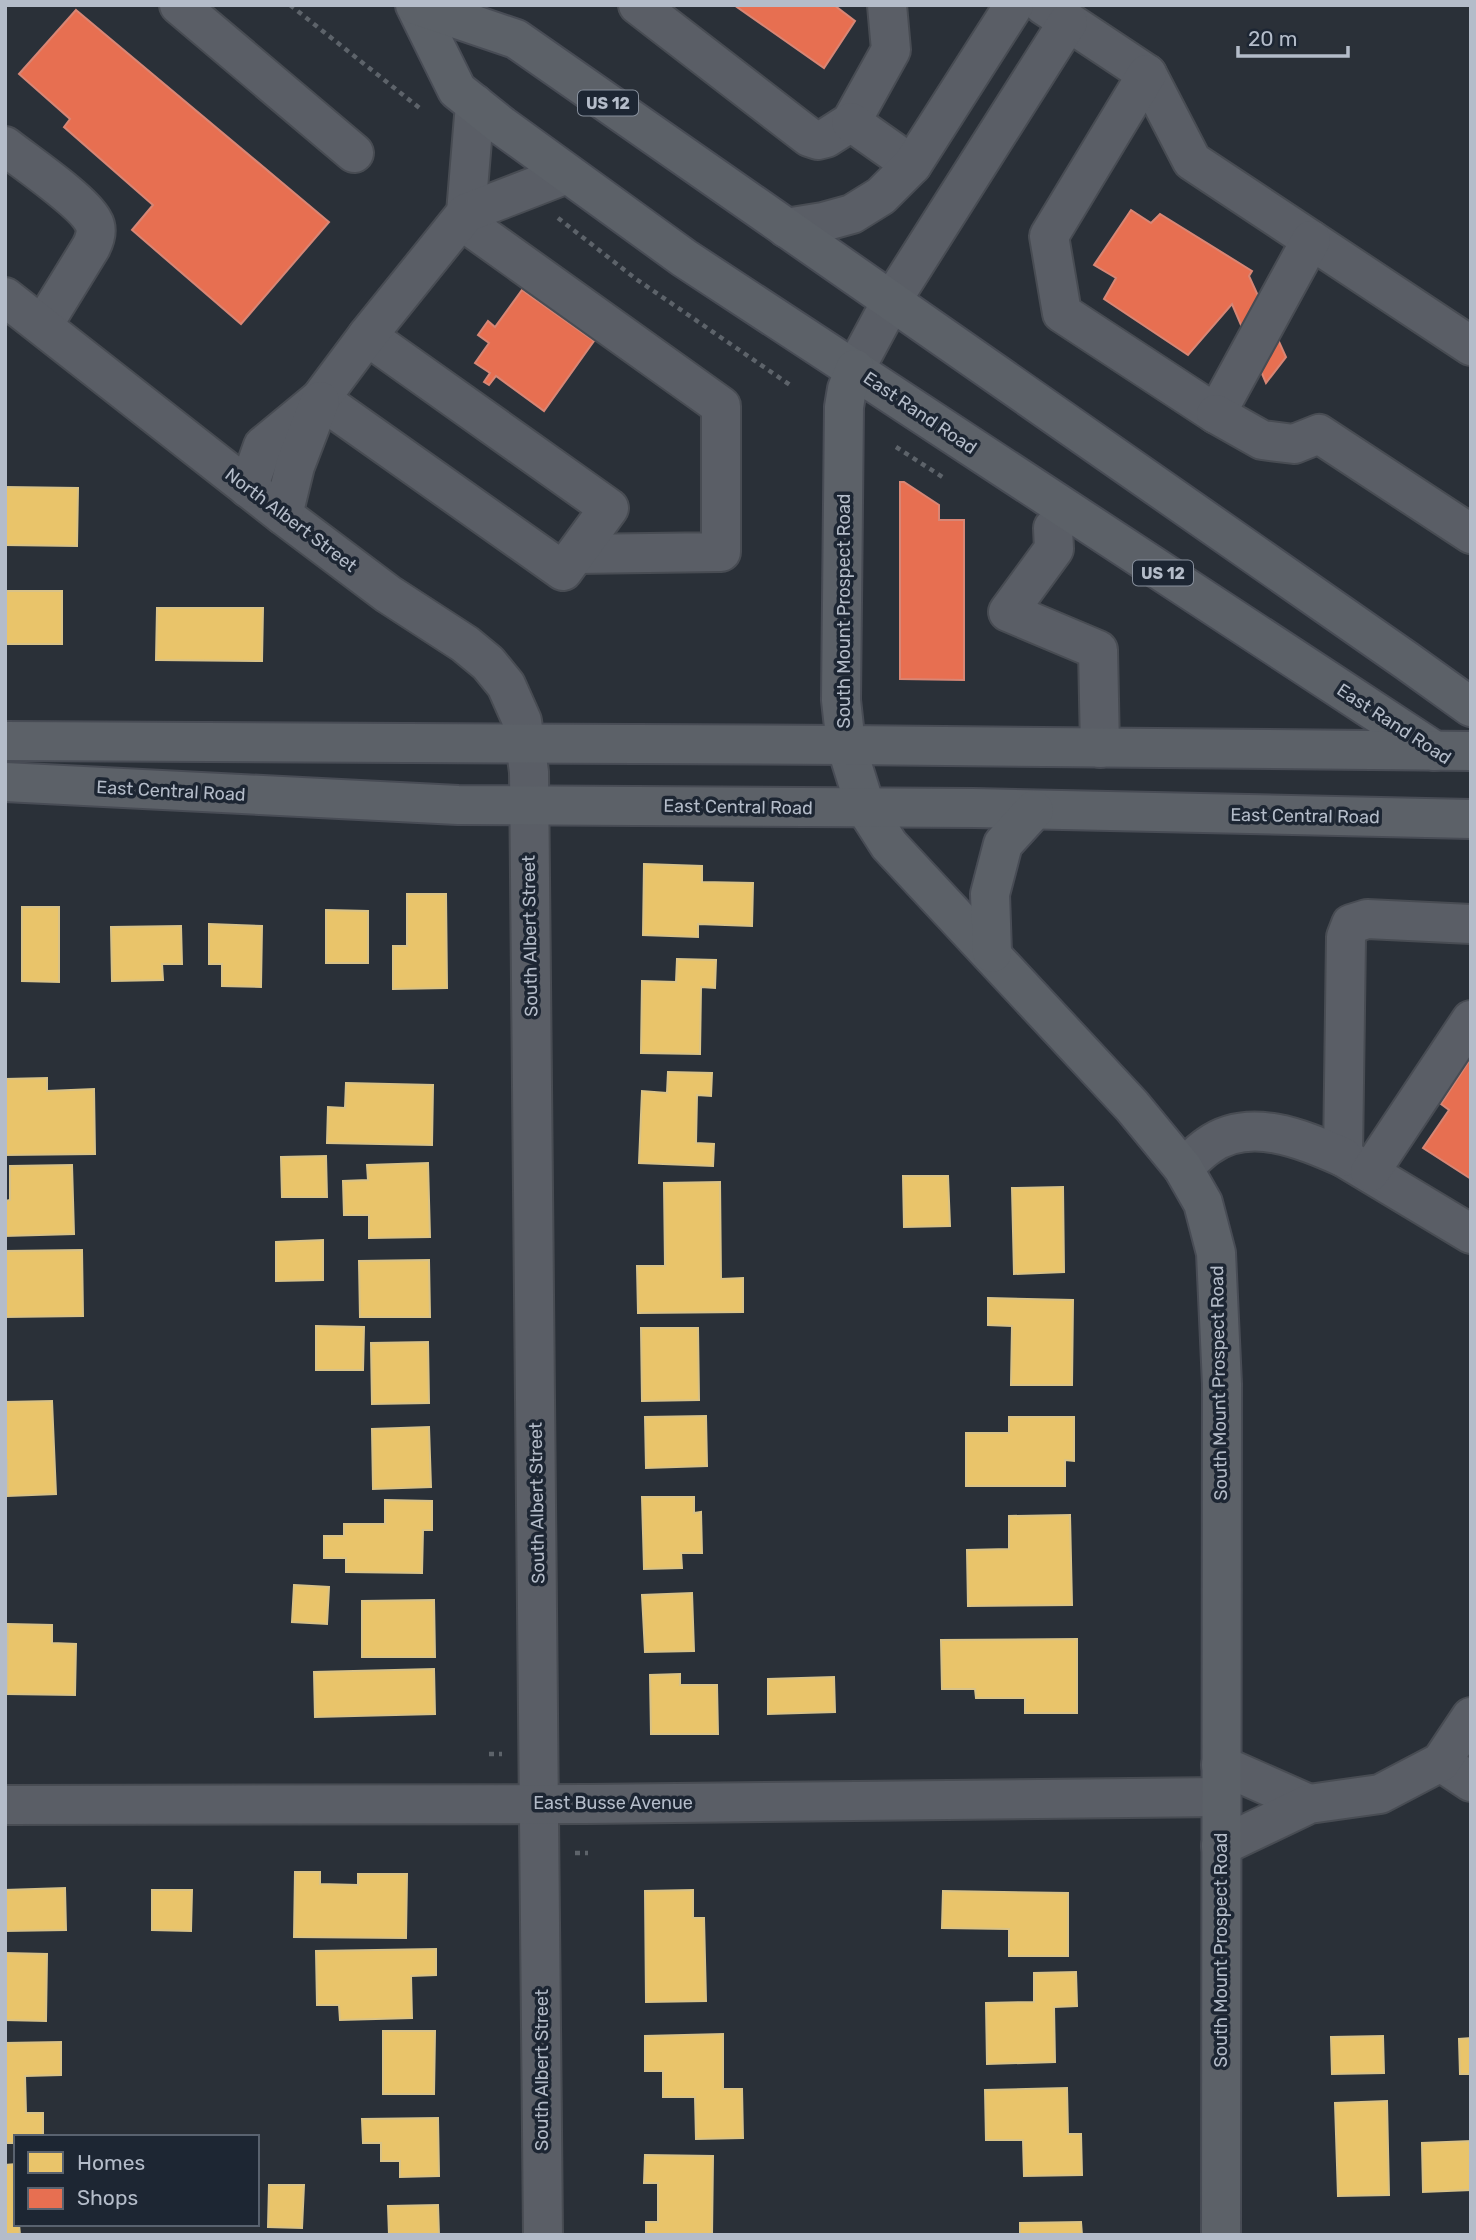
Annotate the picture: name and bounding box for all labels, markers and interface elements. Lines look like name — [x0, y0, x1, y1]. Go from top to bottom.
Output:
scale bar — [1238, 14, 1348, 58]
text: 20 m — [1248, 26, 1297, 51]
road number: US 12 — [578, 90, 638, 116]
street label: East Rand Road — [859, 367, 981, 459]
street label: North Albert Street — [221, 463, 361, 577]
street label: South Mount Prospect Road — [833, 493, 855, 729]
road number: US 12 — [1133, 560, 1193, 586]
street label: East Rand Road — [1333, 679, 1455, 769]
street label: East Central Road — [96, 776, 246, 806]
street label: East Central Road — [663, 795, 813, 819]
street label: East Central Road — [1230, 804, 1380, 828]
street label: South Albert Street — [518, 855, 542, 1017]
street label: South Mount Prospect Road — [1206, 1265, 1232, 1501]
street label: South Albert Street — [525, 1422, 549, 1584]
street label: East Busse Avenue — [533, 1792, 693, 1814]
street label: South Mount Prospect Road — [1210, 1832, 1232, 2068]
street label: South Albert Street — [531, 1989, 553, 2151]
legend — [14, 2135, 259, 2226]
text: Homes — [77, 2150, 145, 2175]
text: Shops — [77, 2185, 138, 2210]

